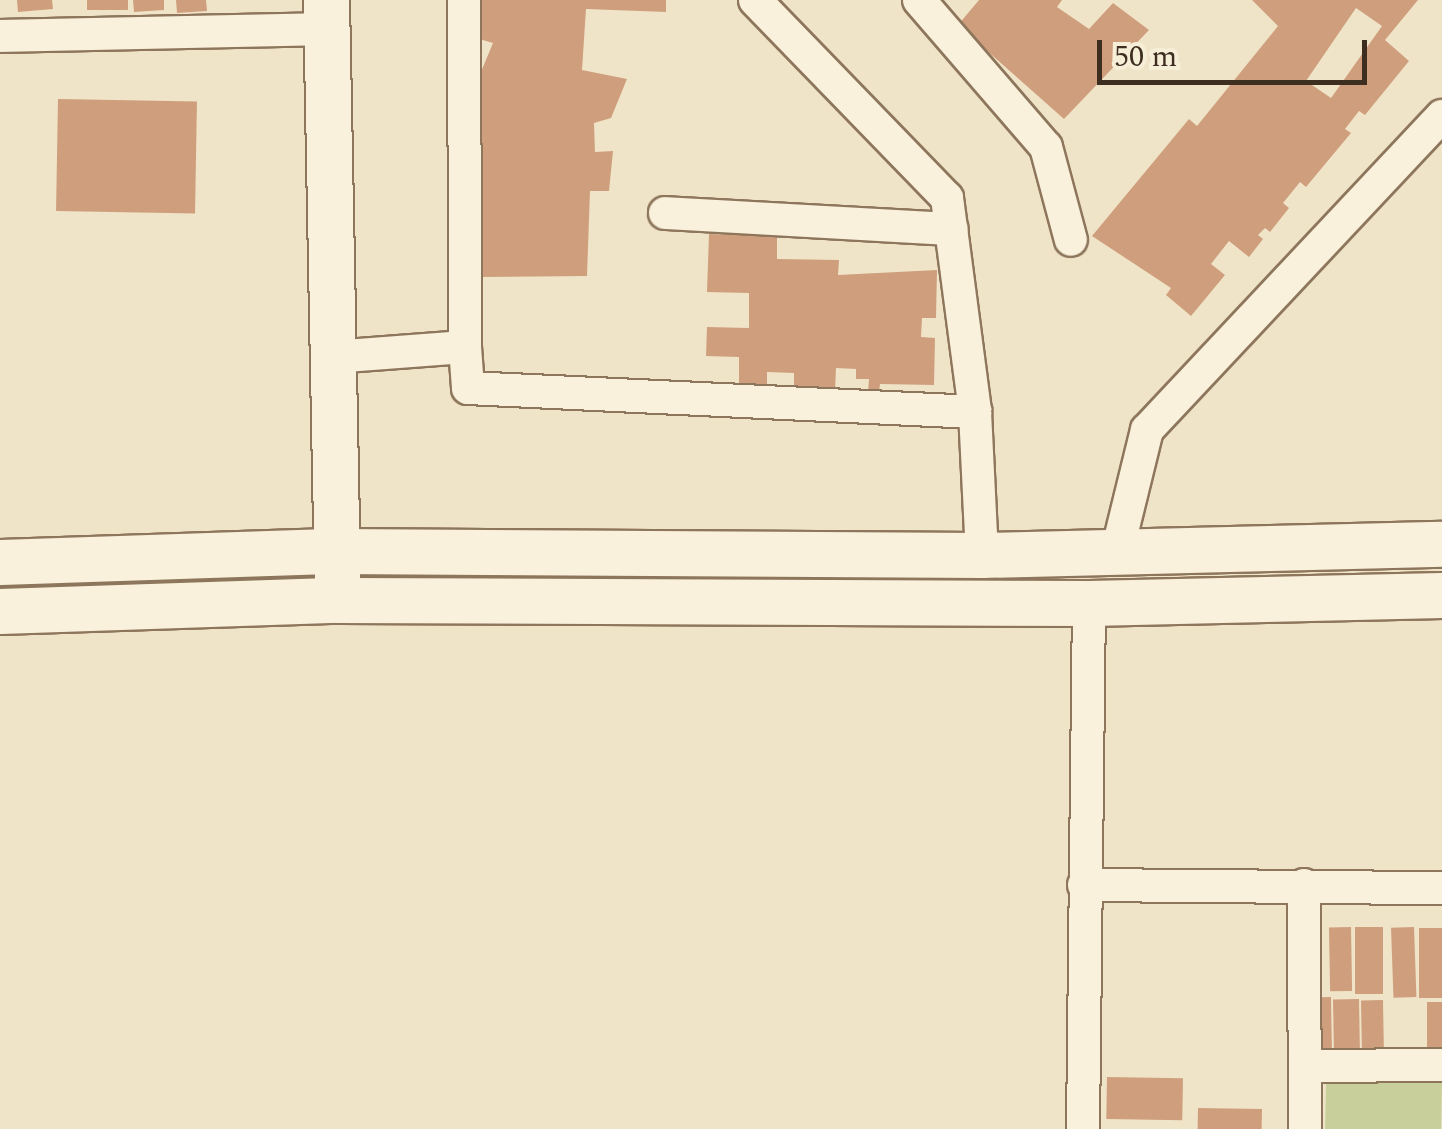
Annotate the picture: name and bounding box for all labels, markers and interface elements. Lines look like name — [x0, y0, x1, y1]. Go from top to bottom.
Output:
scale bar — [1102, 20, 1372, 82]
text: 50 m — [1114, 34, 1177, 80]

